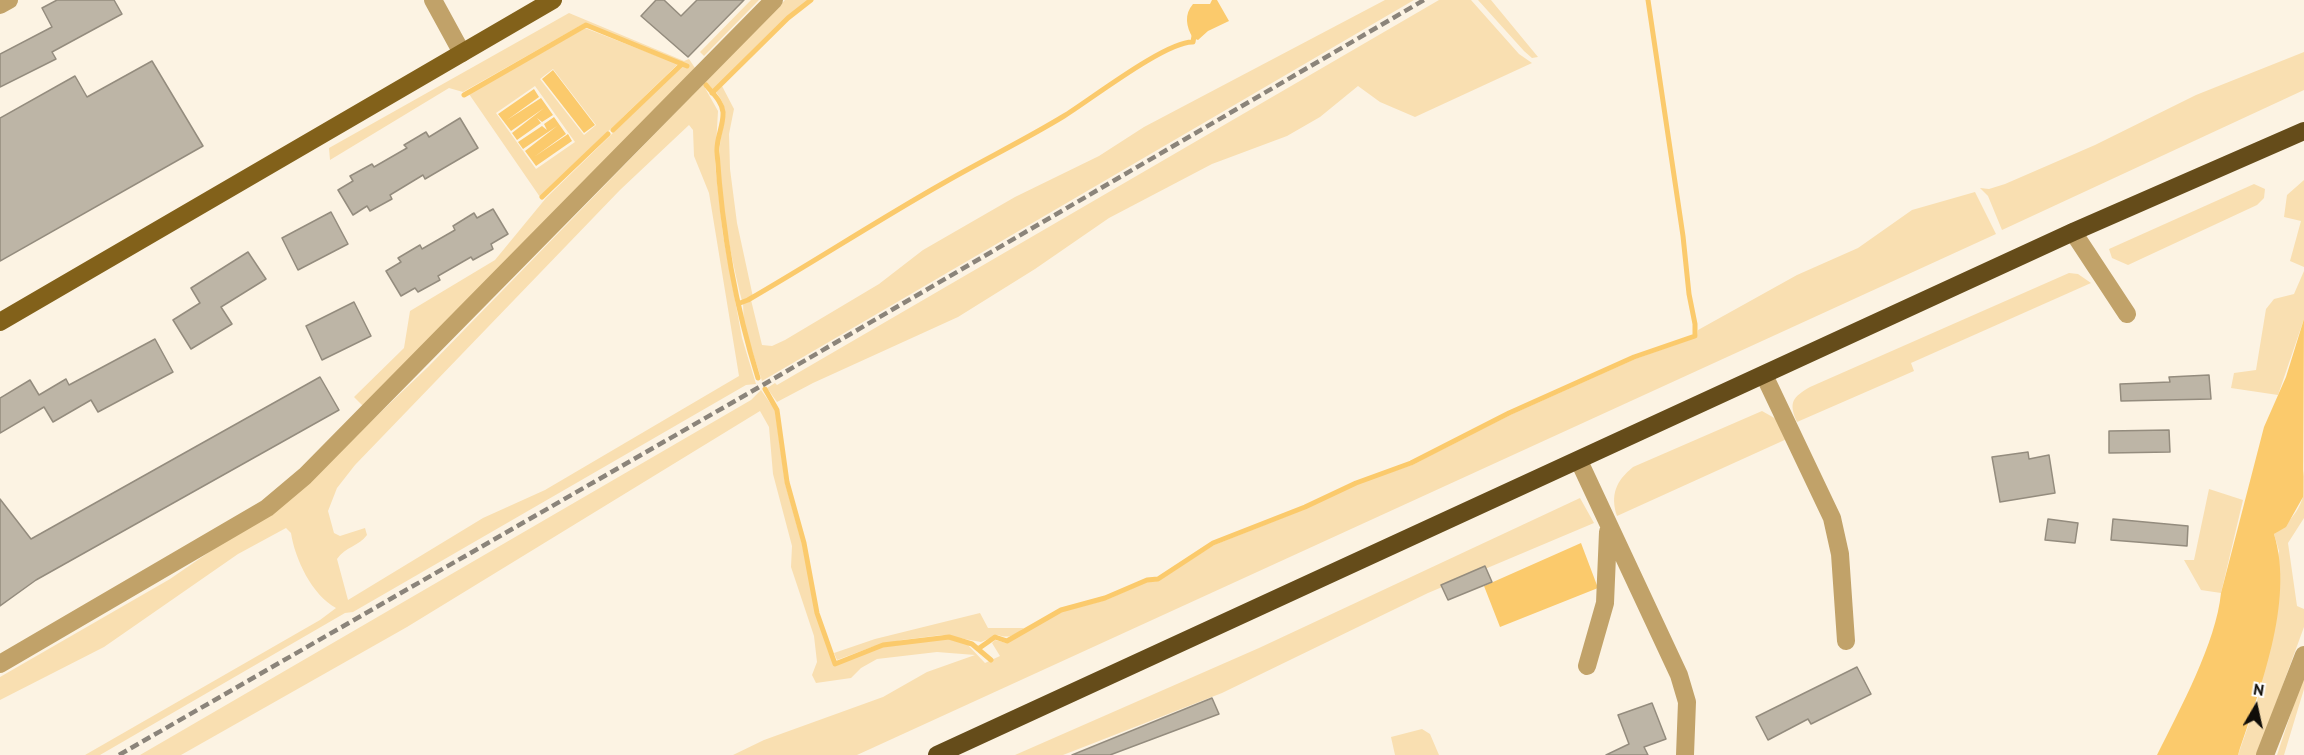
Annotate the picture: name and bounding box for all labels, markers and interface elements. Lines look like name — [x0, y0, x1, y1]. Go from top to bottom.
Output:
north arrow — [2226, 677, 2286, 737]
text: N — [2252, 679, 2266, 700]

